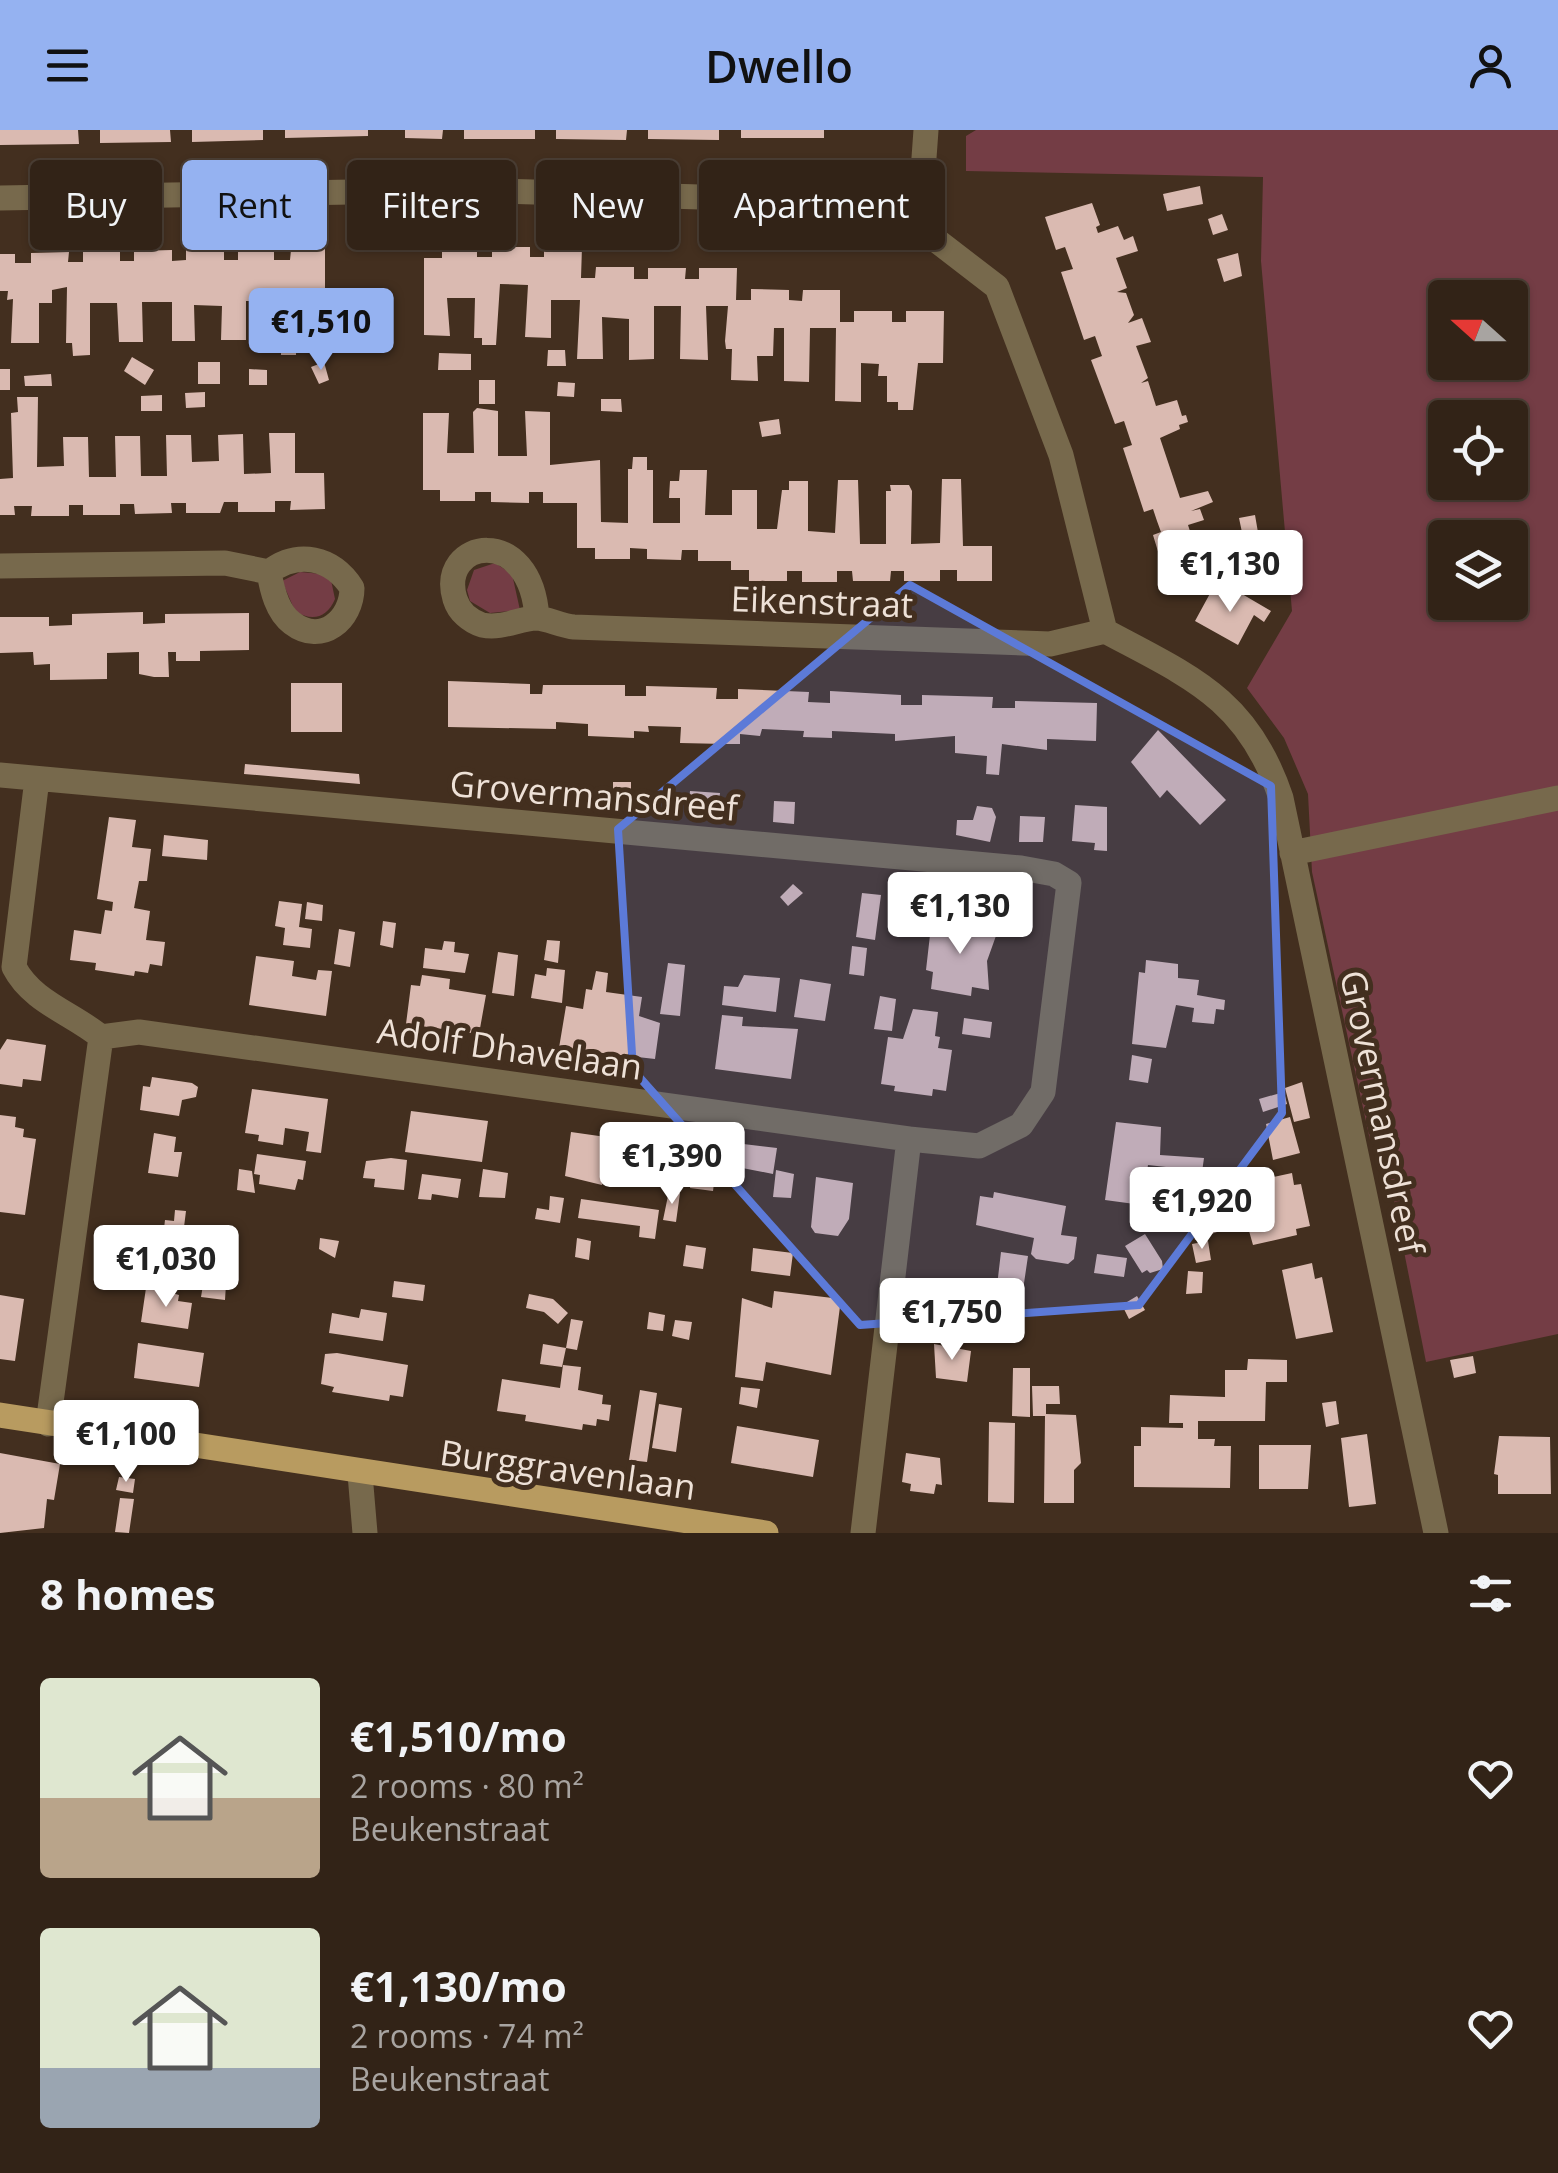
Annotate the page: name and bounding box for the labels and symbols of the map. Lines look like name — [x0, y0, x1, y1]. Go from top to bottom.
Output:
north arrow — [1428, 280, 1528, 380]
pin: €1,510 — [240, 288, 402, 373]
pin: €1,130 — [1149, 530, 1311, 615]
street label: Eikenstraat — [730, 574, 914, 628]
street label: Grovermansdreef — [448, 759, 742, 831]
pin: €1,130 — [879, 872, 1041, 957]
street label: Grovermansdreef — [1330, 966, 1436, 1260]
street label: Adolf Dhavelaan — [375, 1006, 645, 1090]
pin: €1,390 — [591, 1122, 753, 1207]
pin: €1,920 — [1121, 1167, 1283, 1252]
pin: €1,030 — [85, 1225, 247, 1310]
pin: €1,750 — [871, 1278, 1033, 1363]
pin: €1,100 — [45, 1400, 207, 1485]
street label: Burggravenlaan — [437, 1428, 699, 1510]

